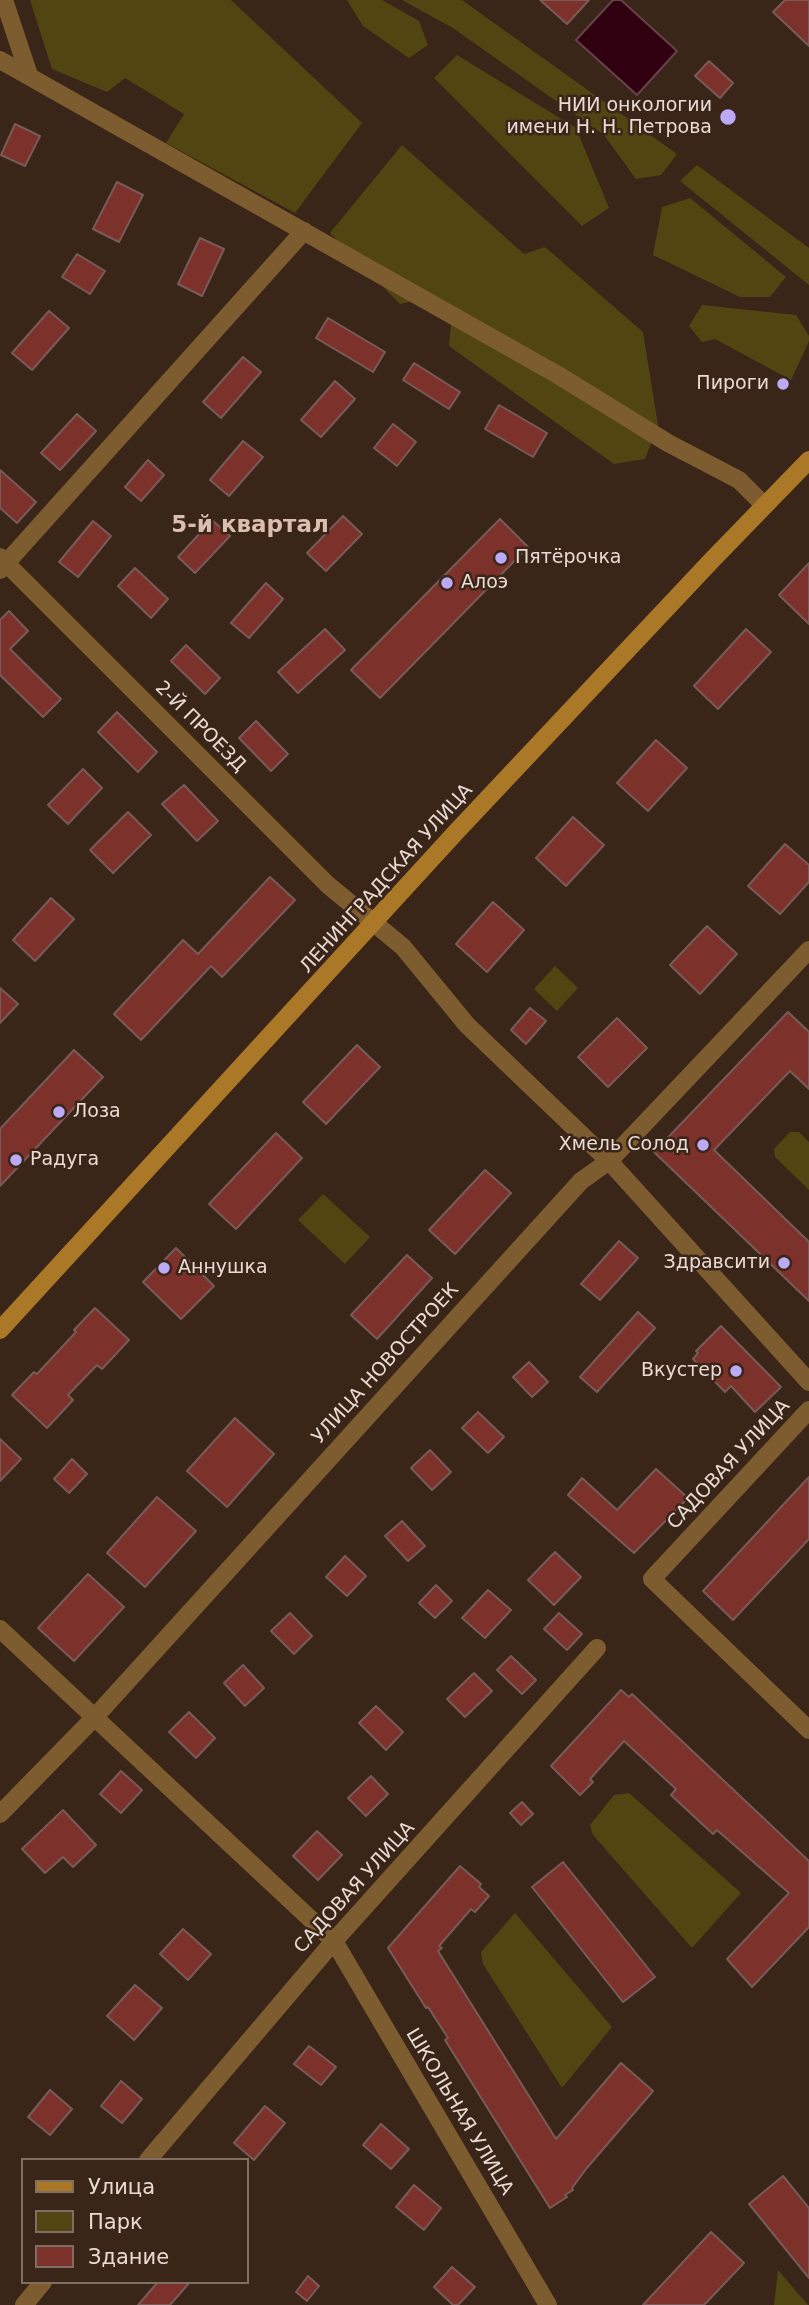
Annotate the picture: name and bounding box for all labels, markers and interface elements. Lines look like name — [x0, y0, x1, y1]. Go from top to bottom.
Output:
place label: НИИ онкологии имени Н. Н. Петрова — [507, 95, 712, 139]
marker: НИИ онкологии имени Н. Н. Петрова — [718, 107, 738, 127]
place label: Пироги — [696, 373, 769, 395]
marker: Пироги — [775, 376, 791, 392]
district label: 5-й квартал — [171, 512, 329, 540]
place label: Пятёрочка — [515, 547, 622, 569]
marker: Пятёрочка — [493, 550, 509, 566]
place label: Алоэ — [461, 572, 508, 594]
marker: Алоэ — [439, 575, 455, 591]
street label: 2-Й ПРОЕЗД — [150, 677, 250, 777]
street label: ЛЕНИНГРАДСКАЯ УЛИЦА — [296, 780, 478, 978]
place label: Лоза — [73, 1101, 121, 1123]
marker: Лоза — [51, 1104, 67, 1120]
place label: Хмель Солод — [559, 1134, 689, 1156]
marker: Хмель Солод — [695, 1137, 711, 1153]
place label: Радуга — [30, 1149, 99, 1171]
marker: Радуга — [8, 1152, 24, 1168]
place label: Здравсити — [664, 1252, 770, 1274]
marker: Здравсити — [776, 1255, 792, 1271]
place label: Аннушка — [178, 1257, 268, 1279]
marker: Аннушка — [156, 1260, 172, 1276]
street label: УЛИЦА НОВОСТРОЕК — [308, 1279, 464, 1449]
place label: Вкустер — [641, 1360, 722, 1382]
marker: Вкустер — [728, 1363, 744, 1379]
street label: САДОВАЯ УЛИЦА — [663, 1395, 795, 1535]
street label: САДОВАЯ УЛИЦА — [290, 1818, 420, 1958]
street label: ШКОЛЬНАЯ УЛИЦА — [400, 2025, 518, 2199]
legend — [21, 2158, 248, 2284]
text: Улица — [88, 2175, 155, 2199]
text: Парк — [88, 2210, 143, 2234]
text: Здание — [88, 2245, 169, 2269]

